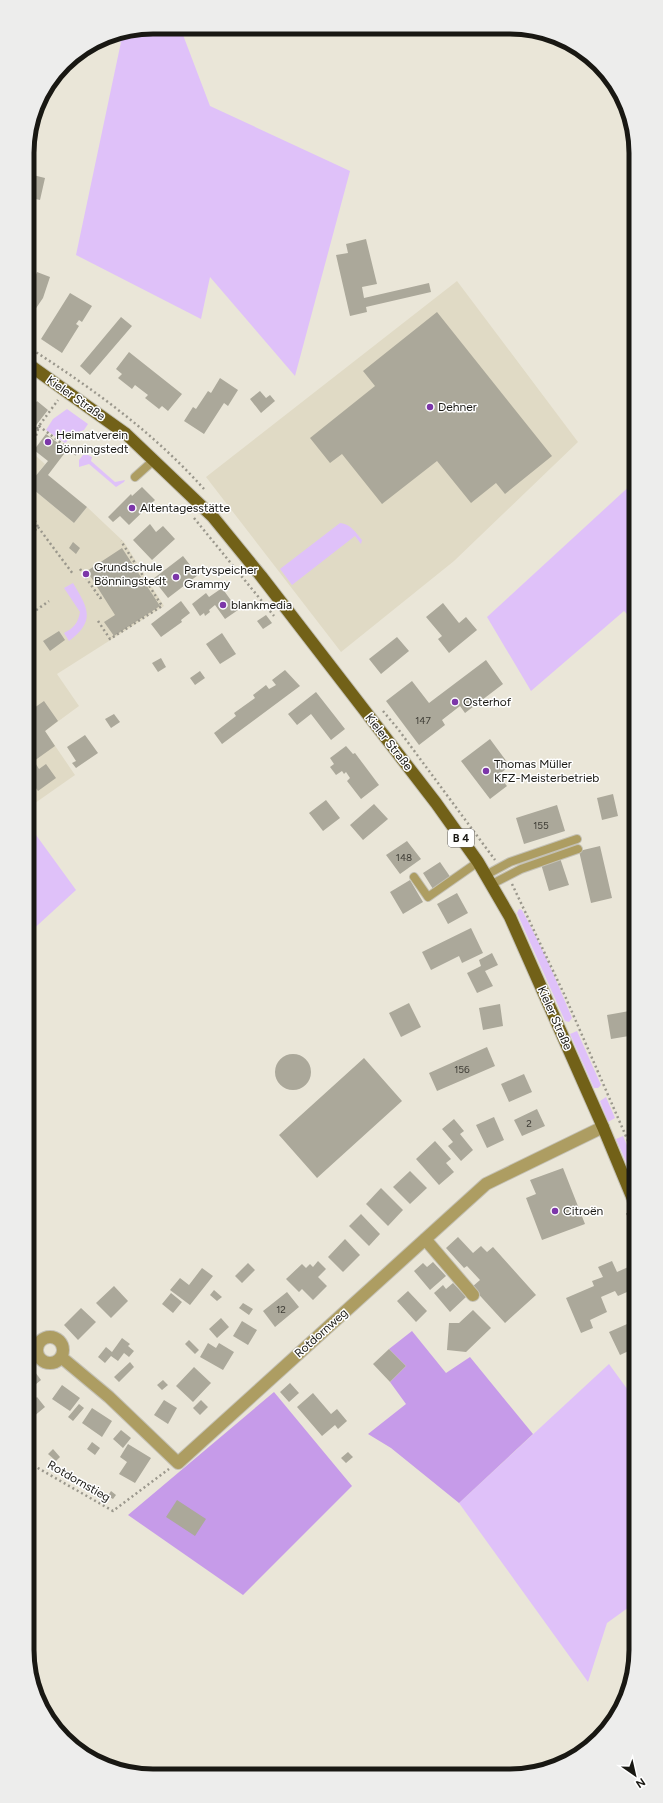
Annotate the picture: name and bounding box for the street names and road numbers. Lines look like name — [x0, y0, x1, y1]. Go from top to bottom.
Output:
street label: Kieler Straße — [44, 373, 108, 424]
street label: Kieler Straße — [362, 711, 416, 774]
road number: B 4 — [448, 829, 474, 847]
street label: Kieler Straße — [535, 984, 575, 1052]
street label: Rotdornweg — [292, 1306, 350, 1360]
street label: Rotdornstieg — [45, 1457, 113, 1505]

